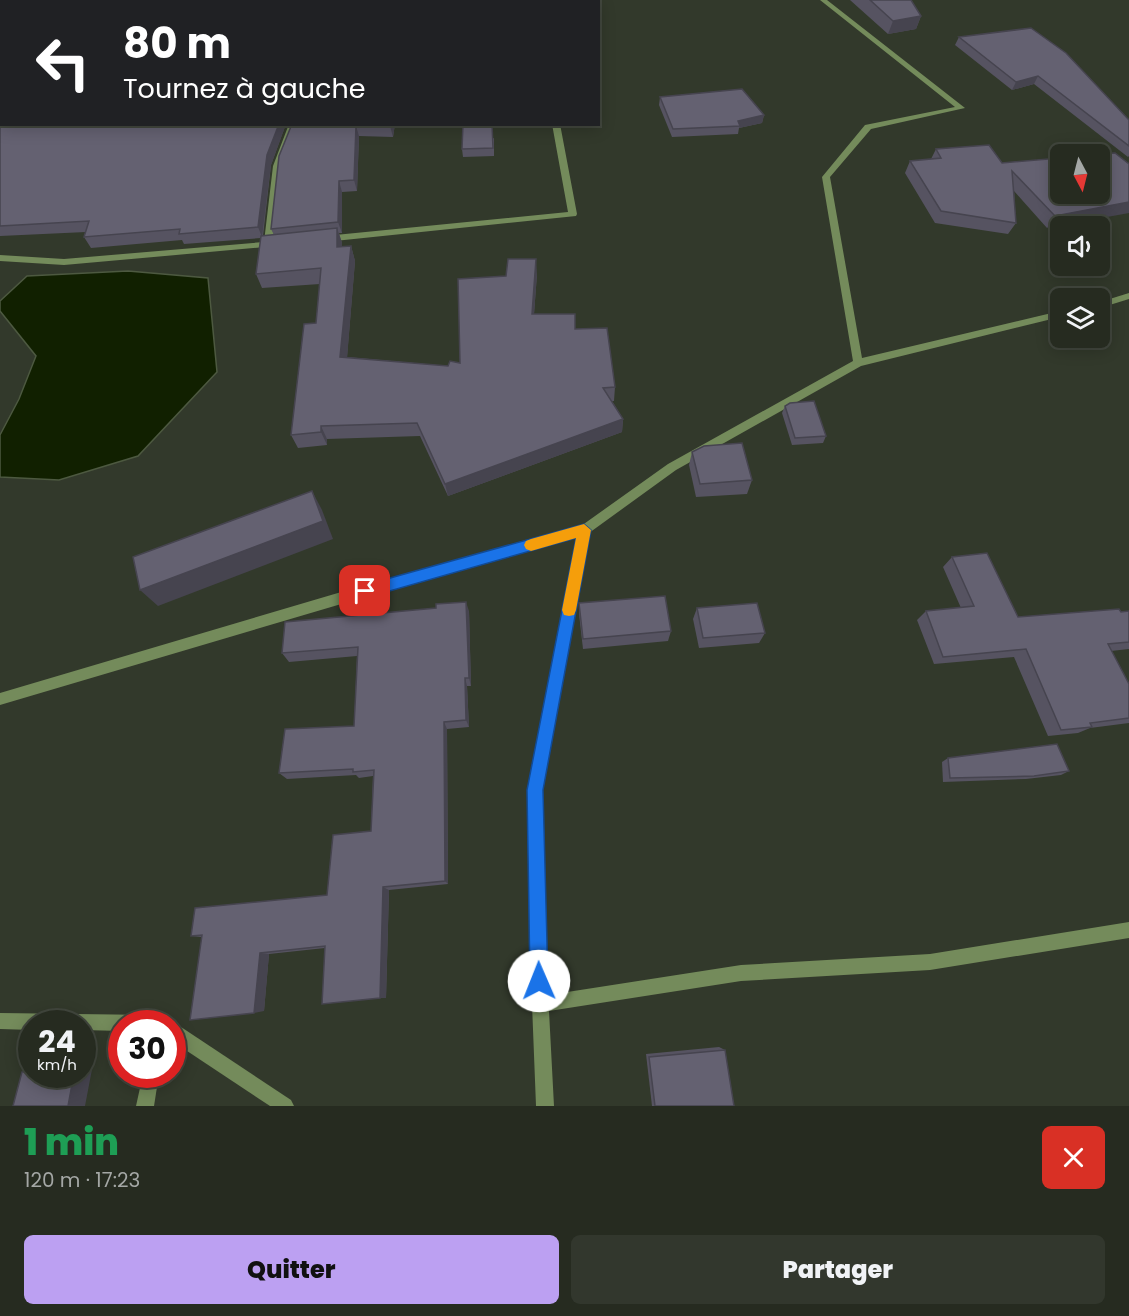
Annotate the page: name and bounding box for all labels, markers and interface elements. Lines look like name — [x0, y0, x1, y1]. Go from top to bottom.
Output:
text: 80 m — [123, 14, 231, 73]
icon: left — [24, 24, 102, 102]
text: Tournez à gauche — [123, 70, 365, 107]
north arrow — [1050, 144, 1110, 204]
map controls — [1050, 144, 1110, 348]
button: sound — [1050, 216, 1110, 276]
button: layers — [1050, 288, 1110, 348]
pin — [339, 565, 390, 616]
icon: arrive — [348, 574, 381, 607]
position arrow — [507, 949, 571, 1013]
speed limit sign: 30 — [108, 1010, 186, 1088]
text: 24 — [38, 1020, 76, 1063]
text: km/h — [37, 1054, 77, 1075]
text: 1 min — [24, 1117, 119, 1168]
button: close — [1042, 1126, 1105, 1189]
text: 120 m · 17:23 — [24, 1166, 140, 1194]
button: Quitter — [24, 1235, 559, 1304]
button: Partager — [571, 1235, 1105, 1304]

